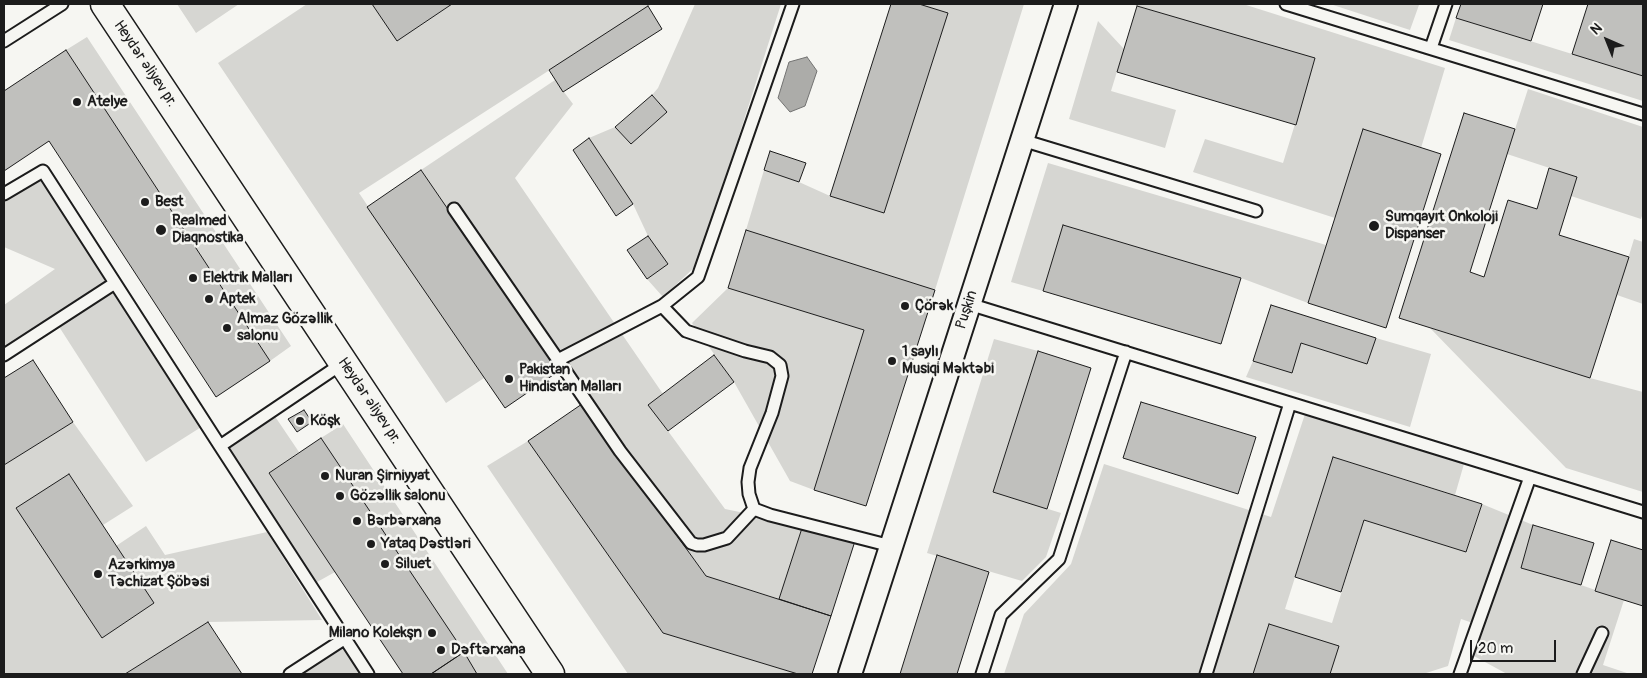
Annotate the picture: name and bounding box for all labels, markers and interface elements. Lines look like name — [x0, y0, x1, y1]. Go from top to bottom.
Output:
north arrow — [1582, 15, 1632, 65]
street label: Heydər Əliyev pr. — [109, 17, 181, 111]
text: N — [1587, 19, 1606, 38]
place label: Atelye — [87, 93, 127, 111]
marker: Atelye — [71, 96, 83, 108]
place label: Best — [155, 193, 184, 211]
marker: Best — [139, 196, 151, 208]
place label: Sumqayıt Onkoloji Dispanser — [1385, 208, 1498, 243]
place label: Realmed Diaqnostika — [172, 212, 244, 247]
marker: Sumqayıt Onkoloji Dispanser — [1367, 219, 1381, 233]
marker: Realmed Diaqnostika — [154, 223, 168, 237]
place label: Elektrik Malları — [203, 269, 293, 287]
marker: Elektrik Malları — [187, 272, 199, 284]
street label: Puşkin — [952, 288, 982, 332]
place label: Aptek — [219, 290, 256, 308]
marker: Aptek — [203, 293, 215, 305]
place label: Çörək — [915, 297, 953, 315]
marker: Çörək — [899, 300, 911, 312]
place label: Almaz Gözəllik salonu — [237, 310, 333, 345]
marker: Almaz Gözəllik salonu — [221, 322, 233, 334]
place label: 1 saylı Musiqi Məktəbi — [902, 343, 994, 378]
street label: Heydər Əliyev pr. — [333, 354, 405, 448]
marker: 1 saylı Musiqi Məktəbi — [886, 355, 898, 367]
place label: Pakistan Hindistan Malları — [519, 361, 622, 396]
marker: Pakistan Hindistan Malları — [503, 373, 515, 385]
place label: Köşk — [310, 412, 340, 430]
marker: Köşk — [294, 415, 306, 427]
place label: Nuran Şirniyyat — [335, 467, 430, 485]
marker: Nuran Şirniyyat — [319, 470, 331, 482]
place label: Gözəllik salonu — [350, 487, 445, 505]
marker: Gözəllik salonu — [334, 490, 346, 502]
place label: Bərbərxana — [367, 512, 441, 530]
marker: Bərbərxana — [351, 515, 363, 527]
place label: Yataq Dəstləri — [381, 535, 471, 553]
marker: Yataq Dəstləri — [365, 538, 377, 550]
place label: Siluet — [395, 555, 431, 573]
place label: Azərkimya Təchizat Şöbəsi — [108, 556, 209, 591]
marker: Siluet — [379, 558, 391, 570]
marker: Azərkimya Təchizat Şöbəsi — [92, 568, 104, 580]
place label: Milano Kolekşn — [329, 624, 422, 642]
marker: Milano Kolekşn — [426, 627, 438, 639]
scale bar — [1472, 630, 1558, 662]
text: 20 m — [1478, 639, 1513, 658]
place label: Dəftərxana — [451, 641, 525, 659]
marker: Dəftərxana — [435, 644, 447, 656]

